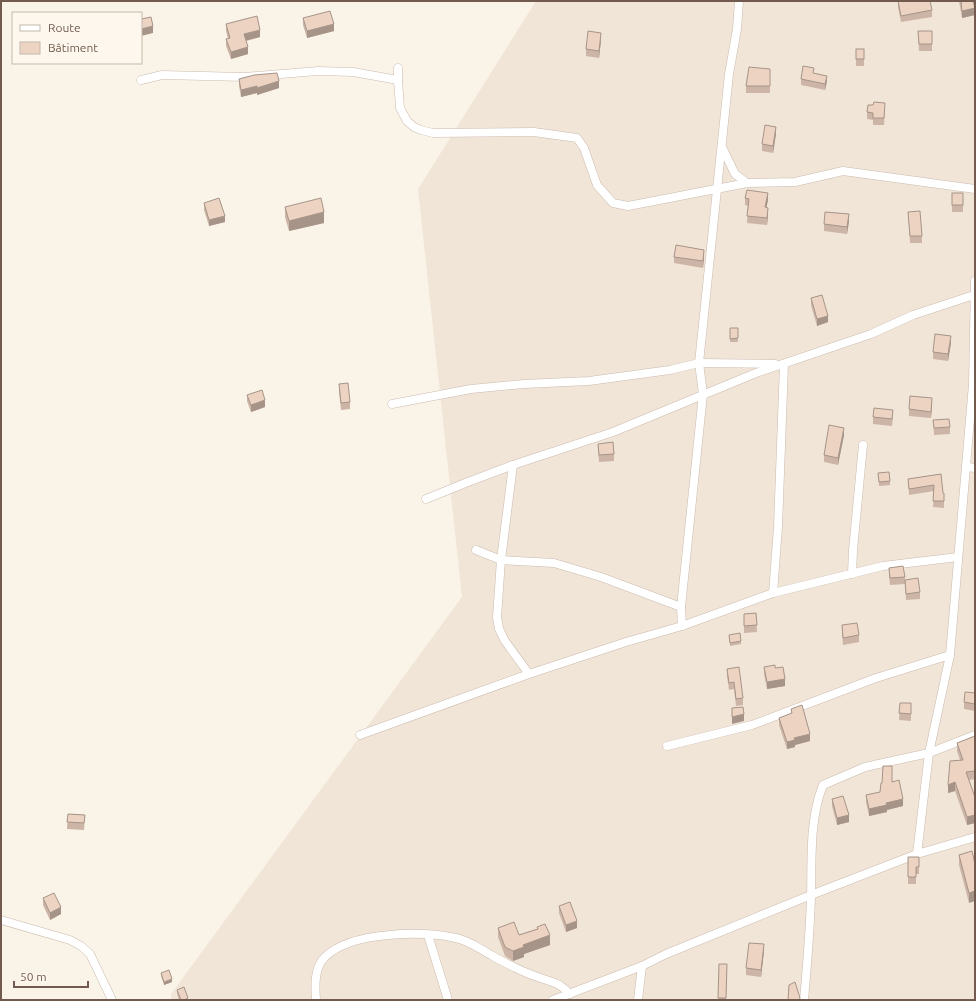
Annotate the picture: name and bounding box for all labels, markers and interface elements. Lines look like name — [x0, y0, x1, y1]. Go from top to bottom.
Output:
legend — [12, 12, 142, 64]
text: Route — [48, 21, 81, 34]
text: Bâtiment — [48, 41, 98, 54]
scale bar — [14, 963, 88, 989]
text: 50 m — [20, 970, 47, 983]

